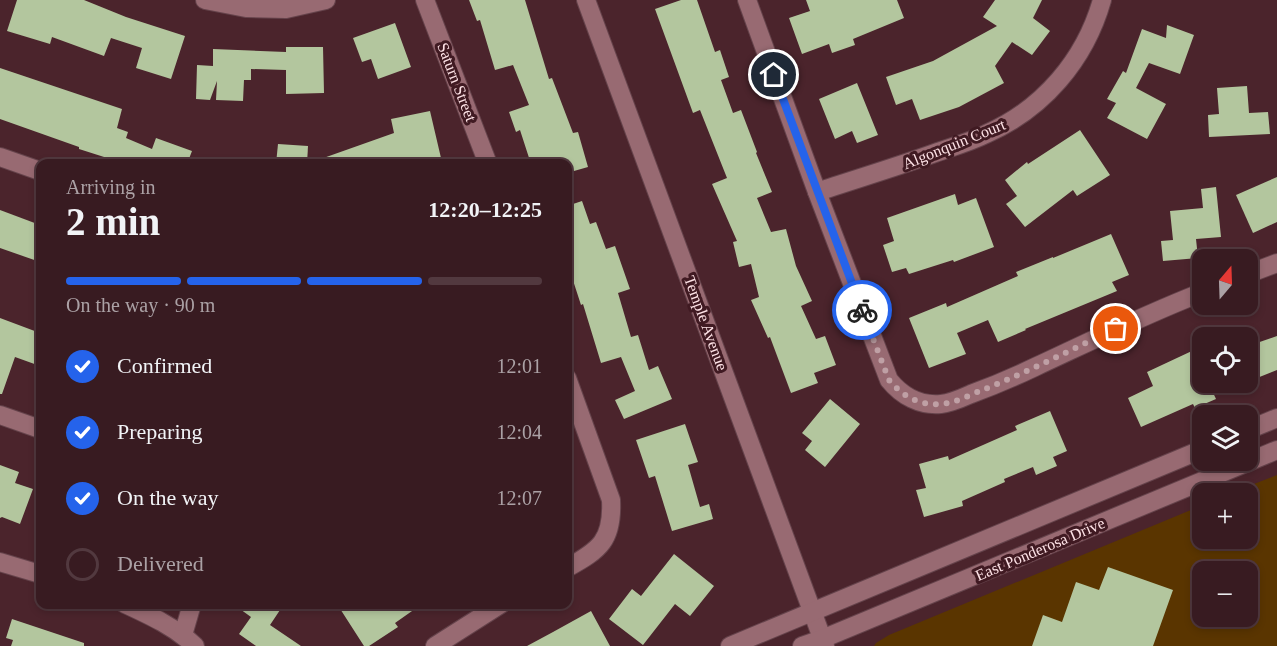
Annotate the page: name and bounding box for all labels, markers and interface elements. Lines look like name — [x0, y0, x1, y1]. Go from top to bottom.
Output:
street label: Saturn Street — [434, 40, 480, 124]
pin — [748, 49, 799, 100]
icon: home — [757, 58, 790, 91]
street label: Algonquin Court — [900, 116, 1009, 173]
text: Arriving in — [66, 176, 155, 198]
text: 12:20–12:25 — [428, 197, 542, 222]
text: 2 min — [66, 200, 160, 243]
north arrow — [1192, 249, 1258, 315]
map controls — [1192, 249, 1258, 627]
street label: Temple Avenue — [680, 273, 731, 373]
courier — [832, 280, 892, 340]
text: On the way · 90 m — [66, 294, 215, 316]
icon: bike — [846, 294, 879, 327]
pin — [1090, 303, 1141, 354]
icon: bag — [1099, 312, 1132, 345]
button: locate — [1192, 327, 1258, 393]
icon: check — [66, 350, 99, 383]
text: Confirmed — [117, 353, 212, 378]
text: 12:01 — [496, 355, 542, 377]
button: layers — [1192, 405, 1258, 471]
icon: check — [66, 416, 99, 449]
text: Preparing — [117, 419, 203, 444]
text: 12:04 — [496, 421, 542, 443]
icon: check — [66, 482, 99, 515]
button: + — [1192, 483, 1258, 549]
text: On the way — [117, 485, 218, 510]
text: 12:07 — [496, 487, 542, 509]
street label: East Ponderosa Drive — [973, 514, 1107, 584]
text: Delivered — [117, 551, 204, 576]
button: − — [1192, 561, 1258, 627]

